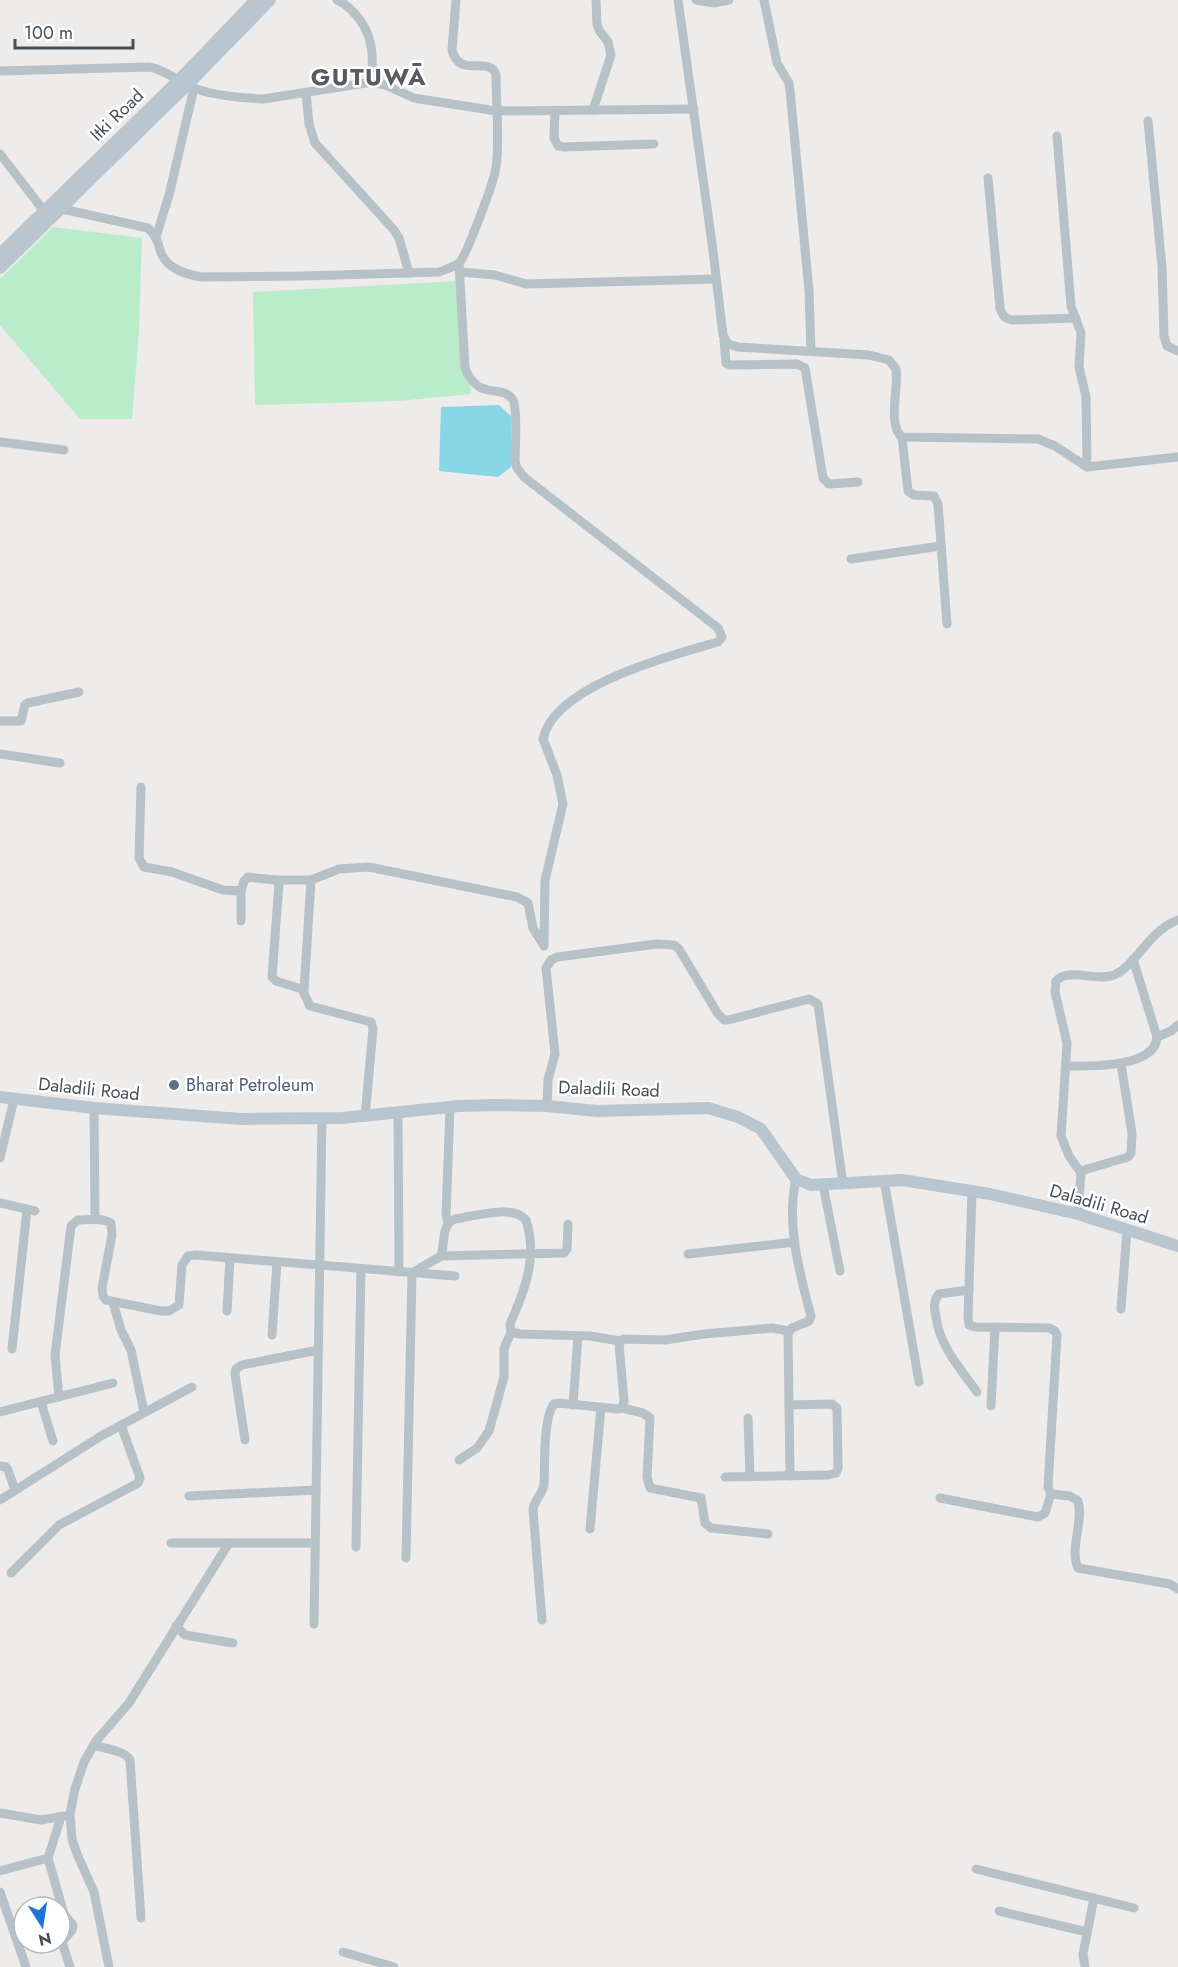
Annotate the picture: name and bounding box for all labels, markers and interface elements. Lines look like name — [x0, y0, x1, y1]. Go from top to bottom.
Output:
scale bar — [15, 12, 134, 50]
text: 100 m — [24, 20, 73, 46]
district label: GUTUWĀ — [311, 59, 427, 94]
street label: Itki Road — [84, 83, 150, 147]
street label: Daladili Road — [37, 1071, 141, 1107]
place label: Bharat Petroleum — [186, 1072, 314, 1098]
street label: Daladili Road — [558, 1074, 660, 1104]
marker: Bharat Petroleum — [167, 1078, 181, 1092]
street label: Daladili Road — [1047, 1177, 1151, 1231]
north arrow — [12, 1895, 72, 1955]
text: N — [36, 1927, 54, 1952]

